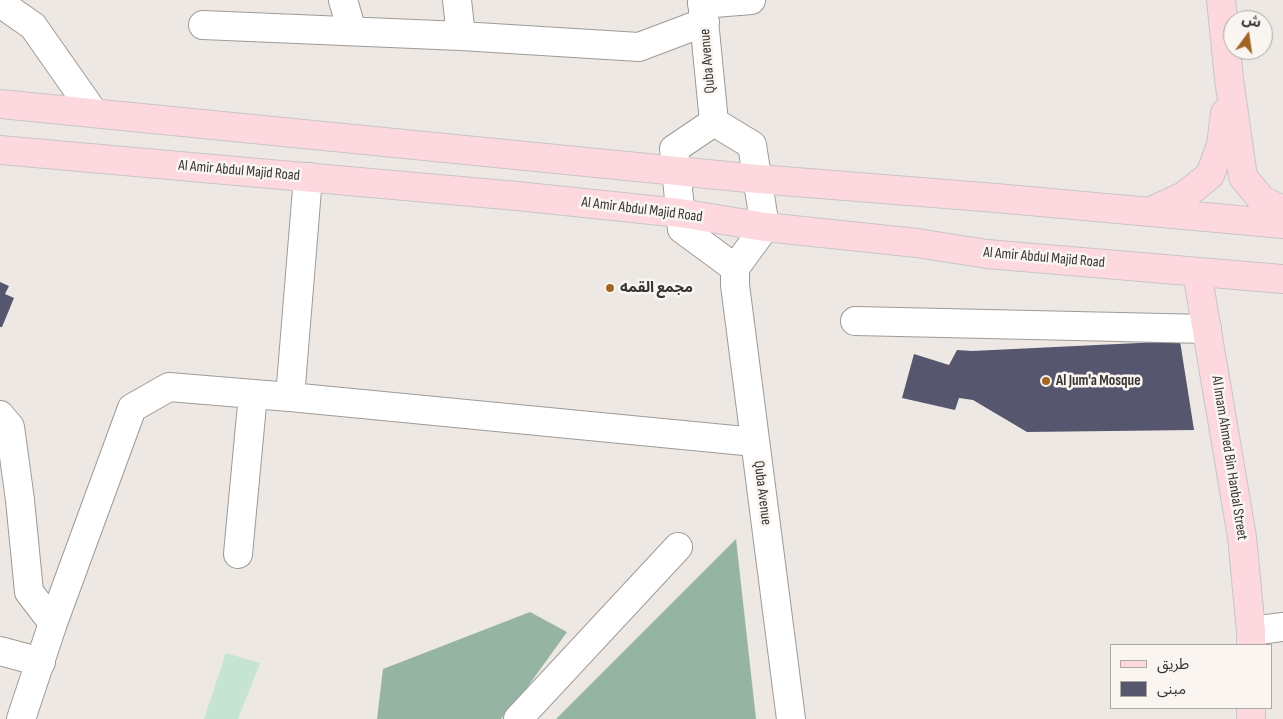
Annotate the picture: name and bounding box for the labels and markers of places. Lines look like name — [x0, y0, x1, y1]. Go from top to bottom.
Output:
place label: مجمع القمه — [620, 279, 693, 297]
marker: مجمع القمه — [604, 282, 616, 294]
place label: Al Jum'a Mosque — [1056, 372, 1141, 390]
marker: Al Jum'a Mosque — [1040, 375, 1052, 387]

